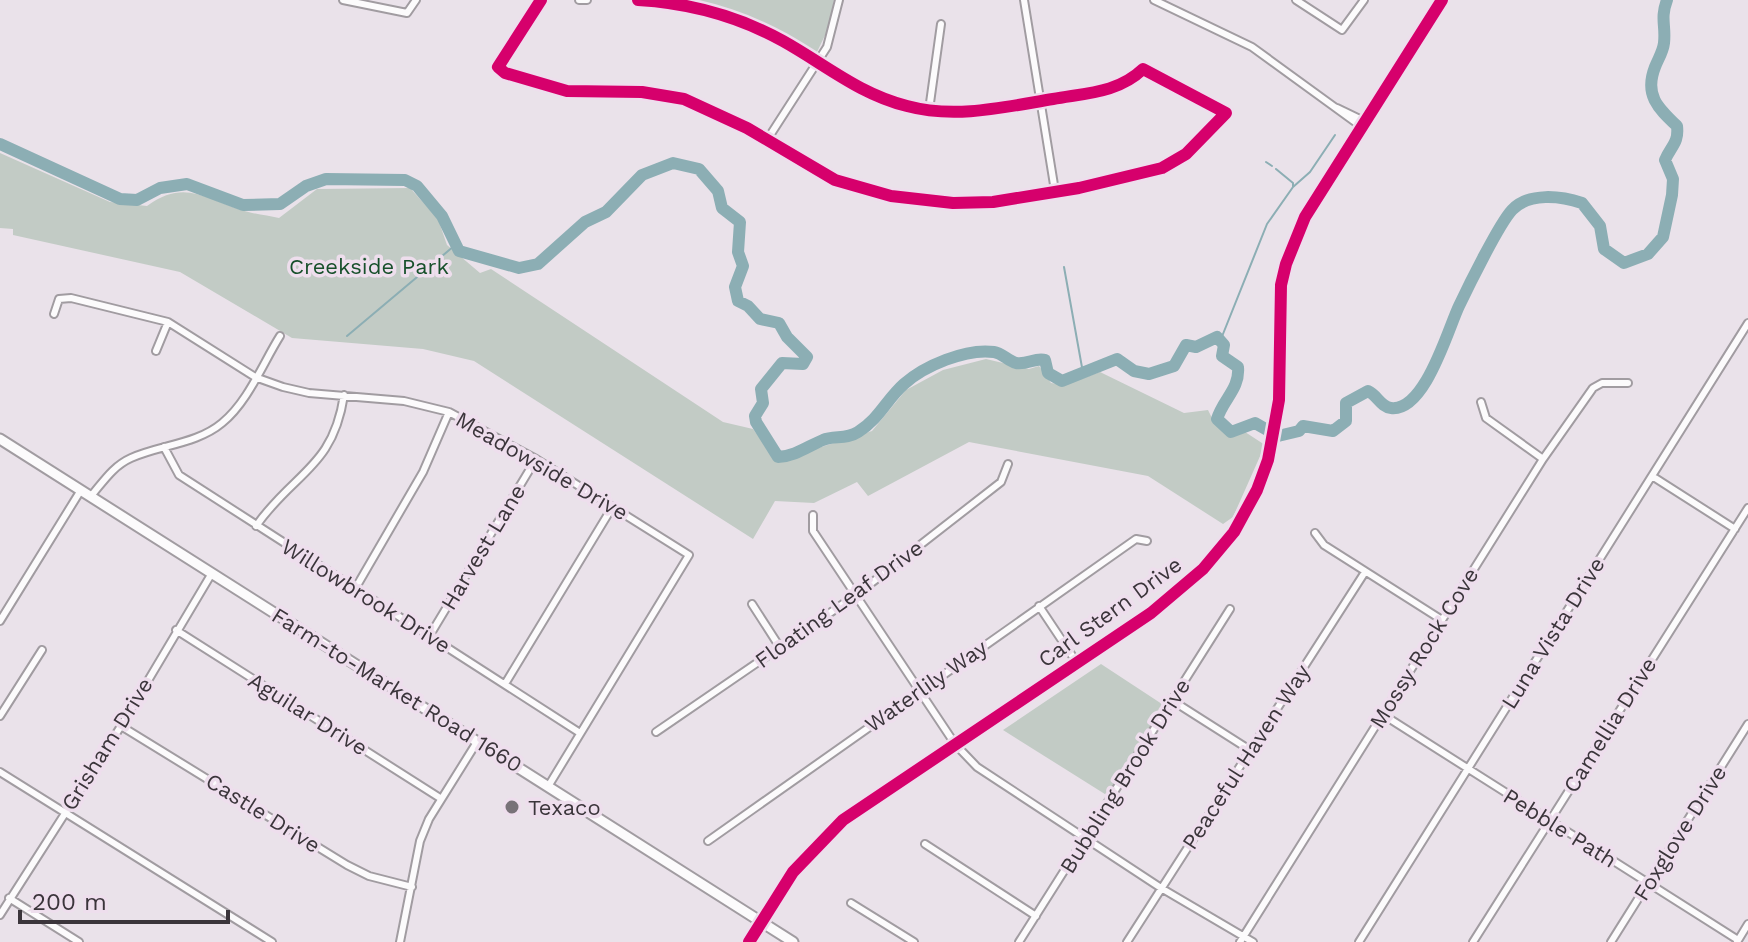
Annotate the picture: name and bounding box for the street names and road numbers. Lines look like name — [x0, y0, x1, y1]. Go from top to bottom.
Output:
street label: Meadowside Drive — [451, 406, 633, 526]
street label: Harvest Lane — [436, 480, 530, 614]
street label: Willowbrook Drive — [277, 534, 455, 658]
street label: Floating Leaf Drive — [750, 535, 928, 673]
street label: Carl Stern Drive — [1034, 552, 1186, 672]
street label: Luna Vista Drive — [1496, 553, 1610, 713]
street label: Mossy Rock Cove — [1365, 563, 1483, 733]
street label: Farm-to-Market Road 1660 — [267, 603, 527, 777]
street label: Waterlily Way — [860, 634, 992, 737]
street label: Camellia Drive — [1558, 653, 1662, 797]
street label: Peaceful Haven Way — [1177, 659, 1315, 854]
street label: Aguilar Drive — [244, 667, 372, 761]
street label: Grisham Drive — [56, 673, 158, 815]
street label: Bubbling Brook Drive — [1055, 674, 1195, 878]
street label: Foxglove Drive — [1628, 761, 1732, 905]
street label: Castle Drive — [201, 768, 325, 858]
street label: Pebble Path — [1499, 783, 1621, 873]

